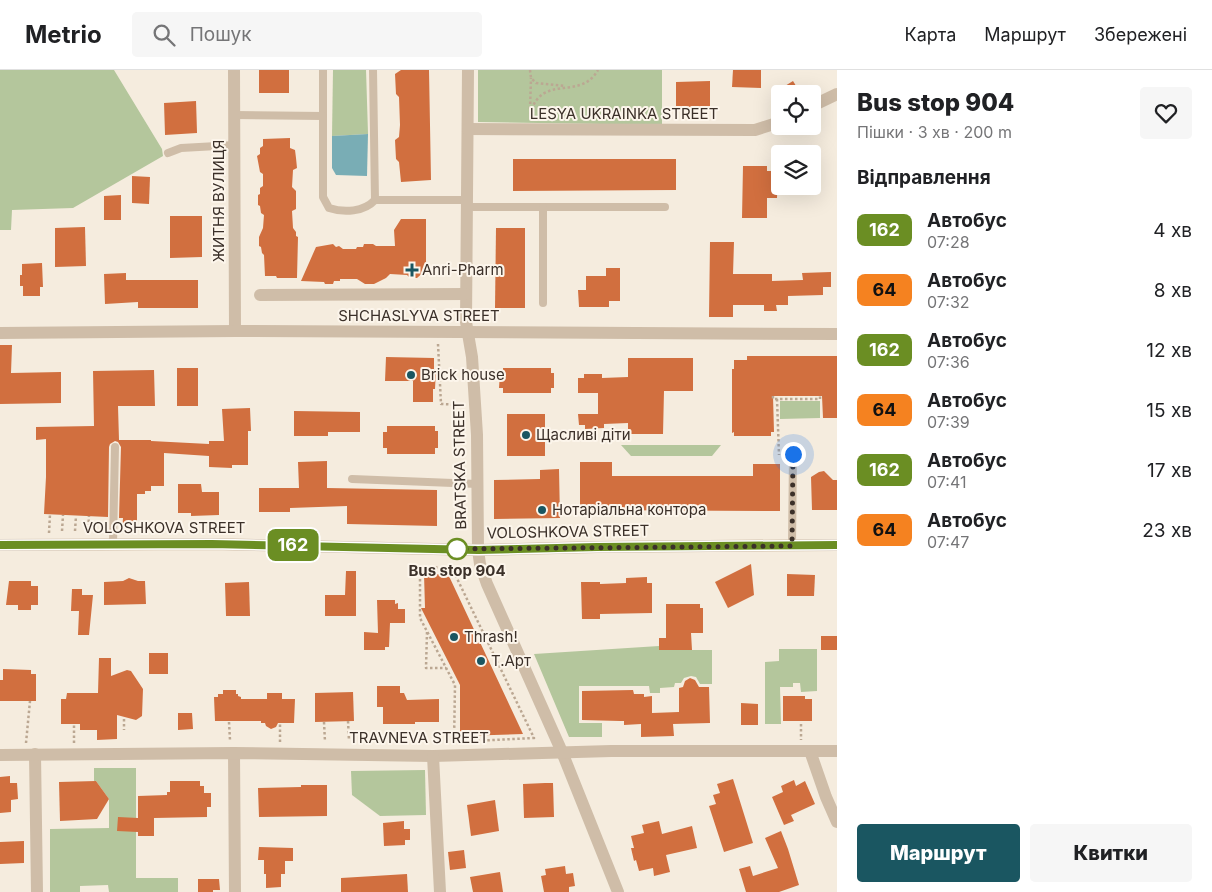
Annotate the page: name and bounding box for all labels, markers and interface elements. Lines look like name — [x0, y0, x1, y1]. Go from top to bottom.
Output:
search box — [132, 12, 482, 57]
text: Metrio — [25, 20, 102, 49]
icon: search — [150, 21, 178, 49]
text: Пошук — [190, 23, 251, 46]
text: Карта — [905, 24, 956, 45]
text: Маршрут — [984, 24, 1066, 45]
text: Збережені — [1094, 24, 1187, 45]
map controls — [771, 85, 821, 195]
button: locate — [771, 85, 821, 135]
button: heart — [1140, 87, 1192, 139]
text: Bus stop 904 — [857, 88, 1014, 117]
street label: LESYA UKRAINKA STREET — [530, 104, 718, 123]
text: Пішки · 3 хв · 200 m — [857, 122, 1012, 142]
street label: ЖИТНЯ ВУЛИЦЯ — [209, 140, 228, 262]
button: layers — [771, 145, 821, 195]
text: Відправлення — [857, 166, 991, 189]
text: Автобус — [927, 209, 1007, 232]
text: 162 — [869, 219, 900, 240]
text: 4 хв — [1153, 219, 1192, 242]
text: 07:28 — [927, 232, 970, 252]
place label: Anri-Pharm — [422, 260, 504, 279]
marker: Anri-Pharm — [406, 264, 418, 276]
text: Автобус — [927, 269, 1007, 292]
text: 64 — [873, 279, 896, 300]
text: 8 хв — [1154, 279, 1192, 302]
text: 07:32 — [927, 292, 970, 312]
street label: SHCHASLYVA STREET — [338, 306, 500, 325]
text: Автобус — [927, 329, 1007, 352]
text: 162 — [869, 339, 900, 360]
text: 12 хв — [1146, 339, 1192, 362]
text: 07:36 — [927, 352, 970, 372]
place label: Brick house — [421, 365, 505, 384]
marker: Brick house — [405, 369, 417, 381]
text: Автобус — [927, 389, 1007, 412]
text: 64 — [873, 399, 896, 420]
text: 15 хв — [1146, 399, 1192, 422]
street label: BRATSKA STREET — [449, 400, 470, 530]
text: 07:39 — [927, 412, 970, 432]
place label: Щасливі діти — [536, 425, 631, 444]
marker: Щасливі діти — [520, 429, 532, 441]
your location — [781, 442, 806, 467]
text: Автобус — [927, 449, 1007, 472]
text: 162 — [869, 459, 900, 480]
text: 17 хв — [1147, 459, 1192, 482]
text: 07:41 — [927, 472, 966, 492]
place label: Нотаріальна контора — [552, 500, 706, 519]
marker: Нотаріальна контора — [536, 504, 548, 516]
text: Автобус — [927, 509, 1007, 532]
street label: VOLOSHKOVA STREET — [83, 518, 245, 537]
text: 64 — [873, 519, 896, 540]
text: 23 хв — [1142, 519, 1192, 542]
street label: VOLOSHKOVA STREET — [486, 521, 650, 542]
line badge: 162 — [264, 529, 322, 561]
text: 07:47 — [927, 532, 969, 552]
text: 162 — [278, 534, 308, 555]
marker: Bus stop 904 — [446, 538, 468, 560]
place label: Bus stop 904 — [408, 561, 506, 580]
place label: Thrash! — [464, 627, 518, 646]
marker: Thrash! — [448, 631, 460, 643]
place label: Т.Арт — [491, 651, 531, 670]
marker: Т.Арт — [475, 655, 487, 667]
street label: TRAVNEVA STREET — [349, 728, 489, 747]
button: Маршрут — [857, 824, 1020, 882]
button: Квитки — [1030, 824, 1192, 882]

